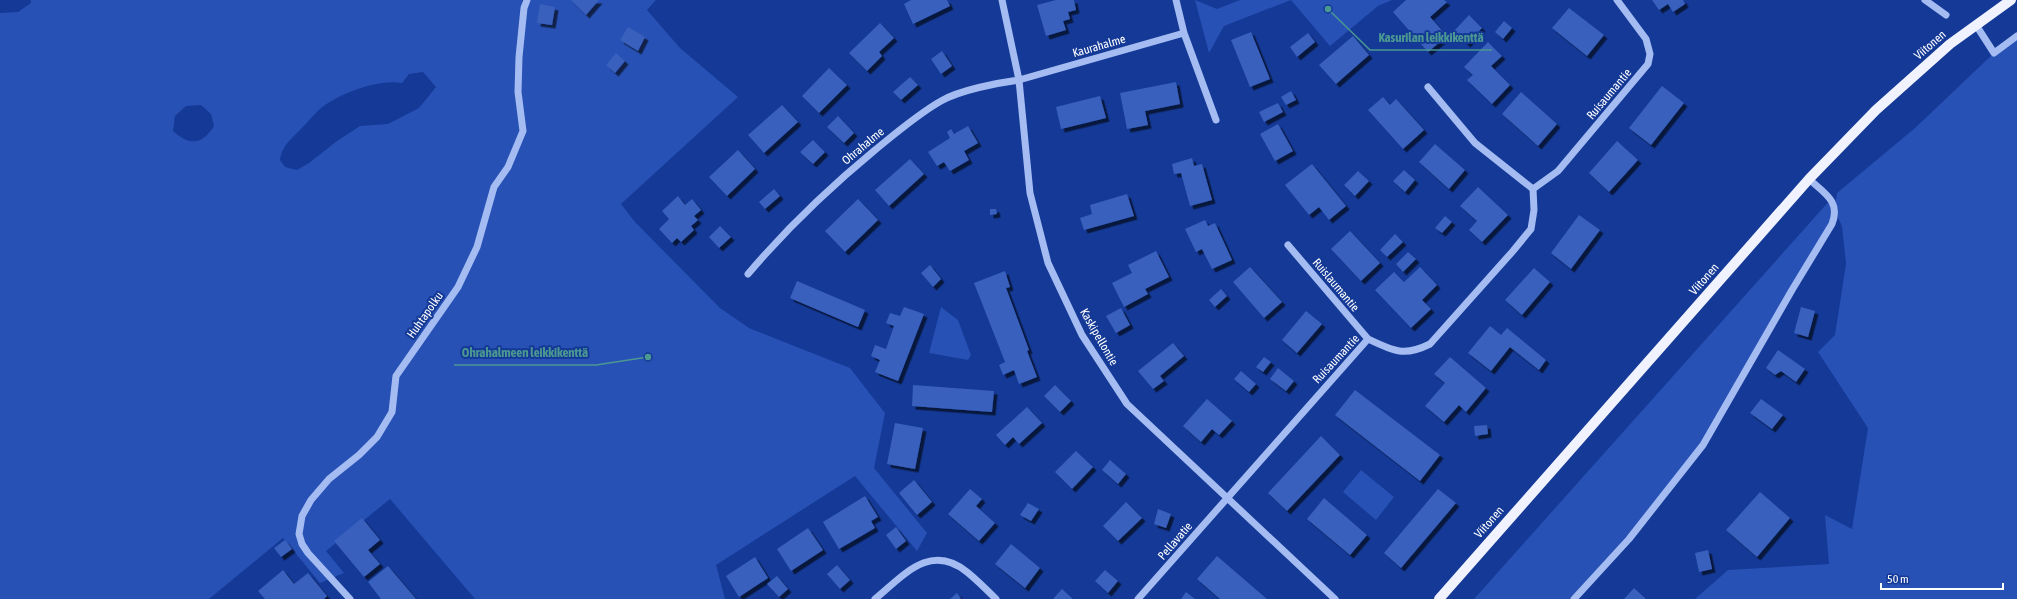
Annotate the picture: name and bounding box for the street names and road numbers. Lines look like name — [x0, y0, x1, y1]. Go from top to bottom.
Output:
street label: Viitonen — [1911, 27, 1949, 63]
street label: Kaurahalme — [1071, 32, 1127, 60]
street label: Ruisaumantie — [1584, 66, 1634, 122]
street label: Ohrahalme — [839, 124, 887, 168]
street label: Ruislaumantie — [1310, 256, 1362, 314]
street label: Viitonen — [1686, 260, 1722, 298]
street label: Huhtapolku — [404, 289, 446, 341]
street label: Kaskipellontie — [1077, 306, 1121, 368]
street label: Ruisaumantie — [1310, 332, 1362, 386]
street label: Viitonen — [1471, 503, 1507, 541]
street label: Pellavatie — [1155, 519, 1195, 563]

